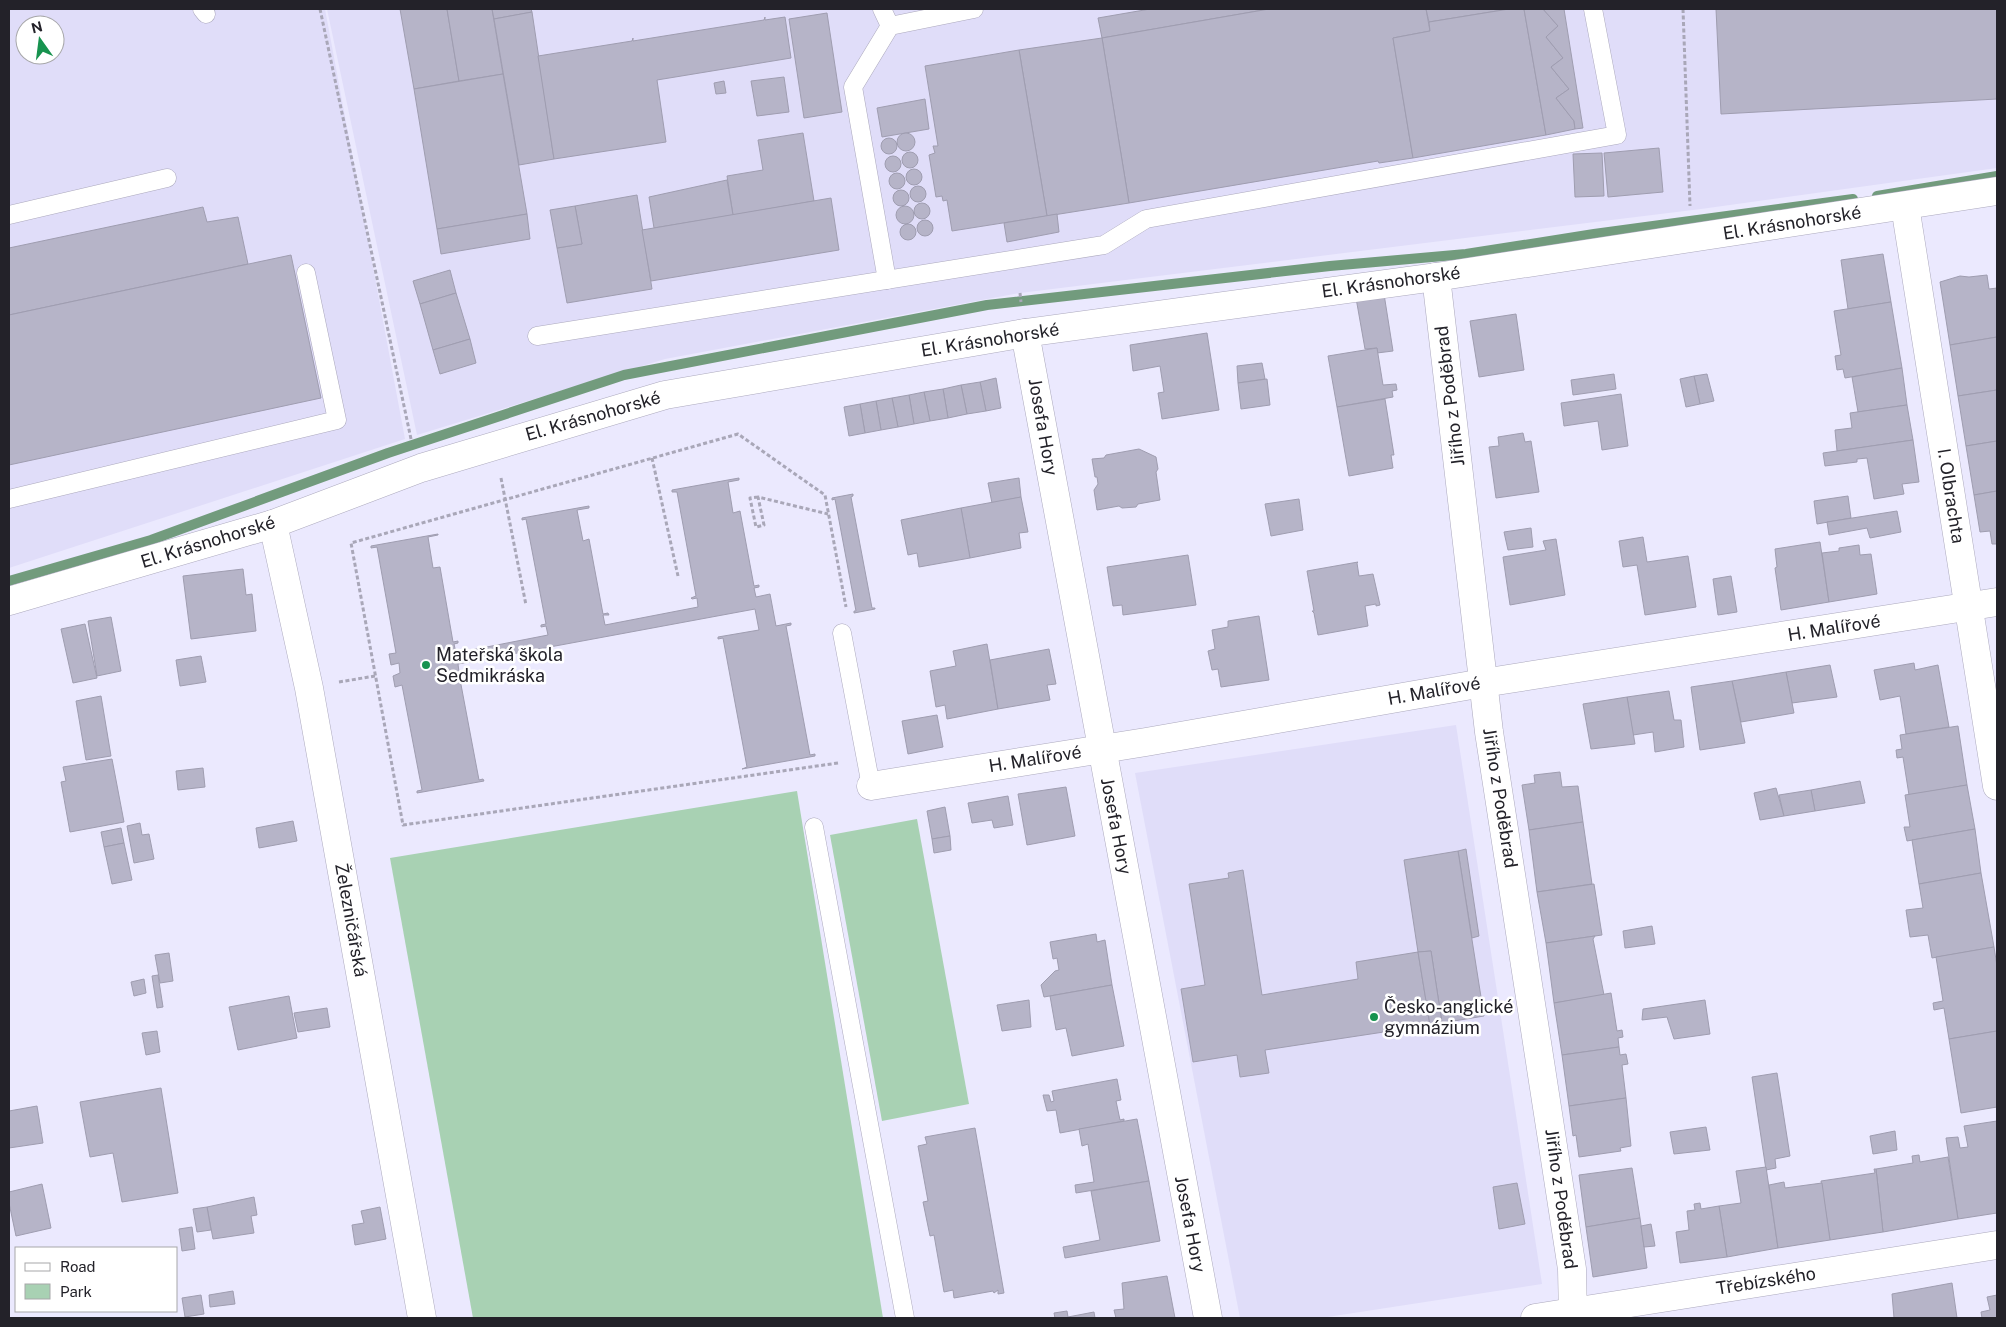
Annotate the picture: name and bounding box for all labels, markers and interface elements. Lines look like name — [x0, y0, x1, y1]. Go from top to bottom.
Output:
north arrow — [15, 15, 65, 65]
text: N — [30, 18, 44, 36]
street label: El. Krásnohorské — [1721, 201, 1863, 244]
street label: El. Krásnohorské — [1320, 261, 1462, 302]
street label: El. Krásnohorské — [919, 318, 1061, 361]
street label: Jiřího z Poděbrad — [1430, 325, 1469, 468]
street label: Josefa Hory — [1025, 377, 1062, 478]
street label: El. Krásnohorské — [523, 386, 663, 445]
street label: I. Olbrachta — [1934, 447, 1969, 545]
street label: El. Krásnohorské — [138, 511, 278, 572]
street label: H. Malířové — [1786, 610, 1882, 645]
place label: Mateřská škola Sedmikráska — [436, 644, 563, 686]
marker: Mateřská škola Sedmikráska — [420, 659, 432, 671]
street label: H. Malířové — [1386, 672, 1482, 709]
street label: Jiřího z Poděbrad — [1479, 726, 1522, 869]
street label: H. Malířové — [987, 741, 1083, 776]
street label: Josefa Hory — [1097, 776, 1136, 877]
street label: Železničářská — [331, 861, 372, 979]
place label: Česko-anglické gymnázium — [1384, 996, 1513, 1038]
marker: Česko-anglické gymnázium — [1368, 1011, 1380, 1023]
street label: Jiřího z Poděbrad — [1541, 1127, 1582, 1270]
street label: Josefa Hory — [1171, 1174, 1210, 1275]
legend — [15, 1247, 178, 1312]
text: Road — [60, 1258, 96, 1275]
street label: Třebízského — [1715, 1262, 1817, 1299]
text: Park — [60, 1283, 92, 1300]

